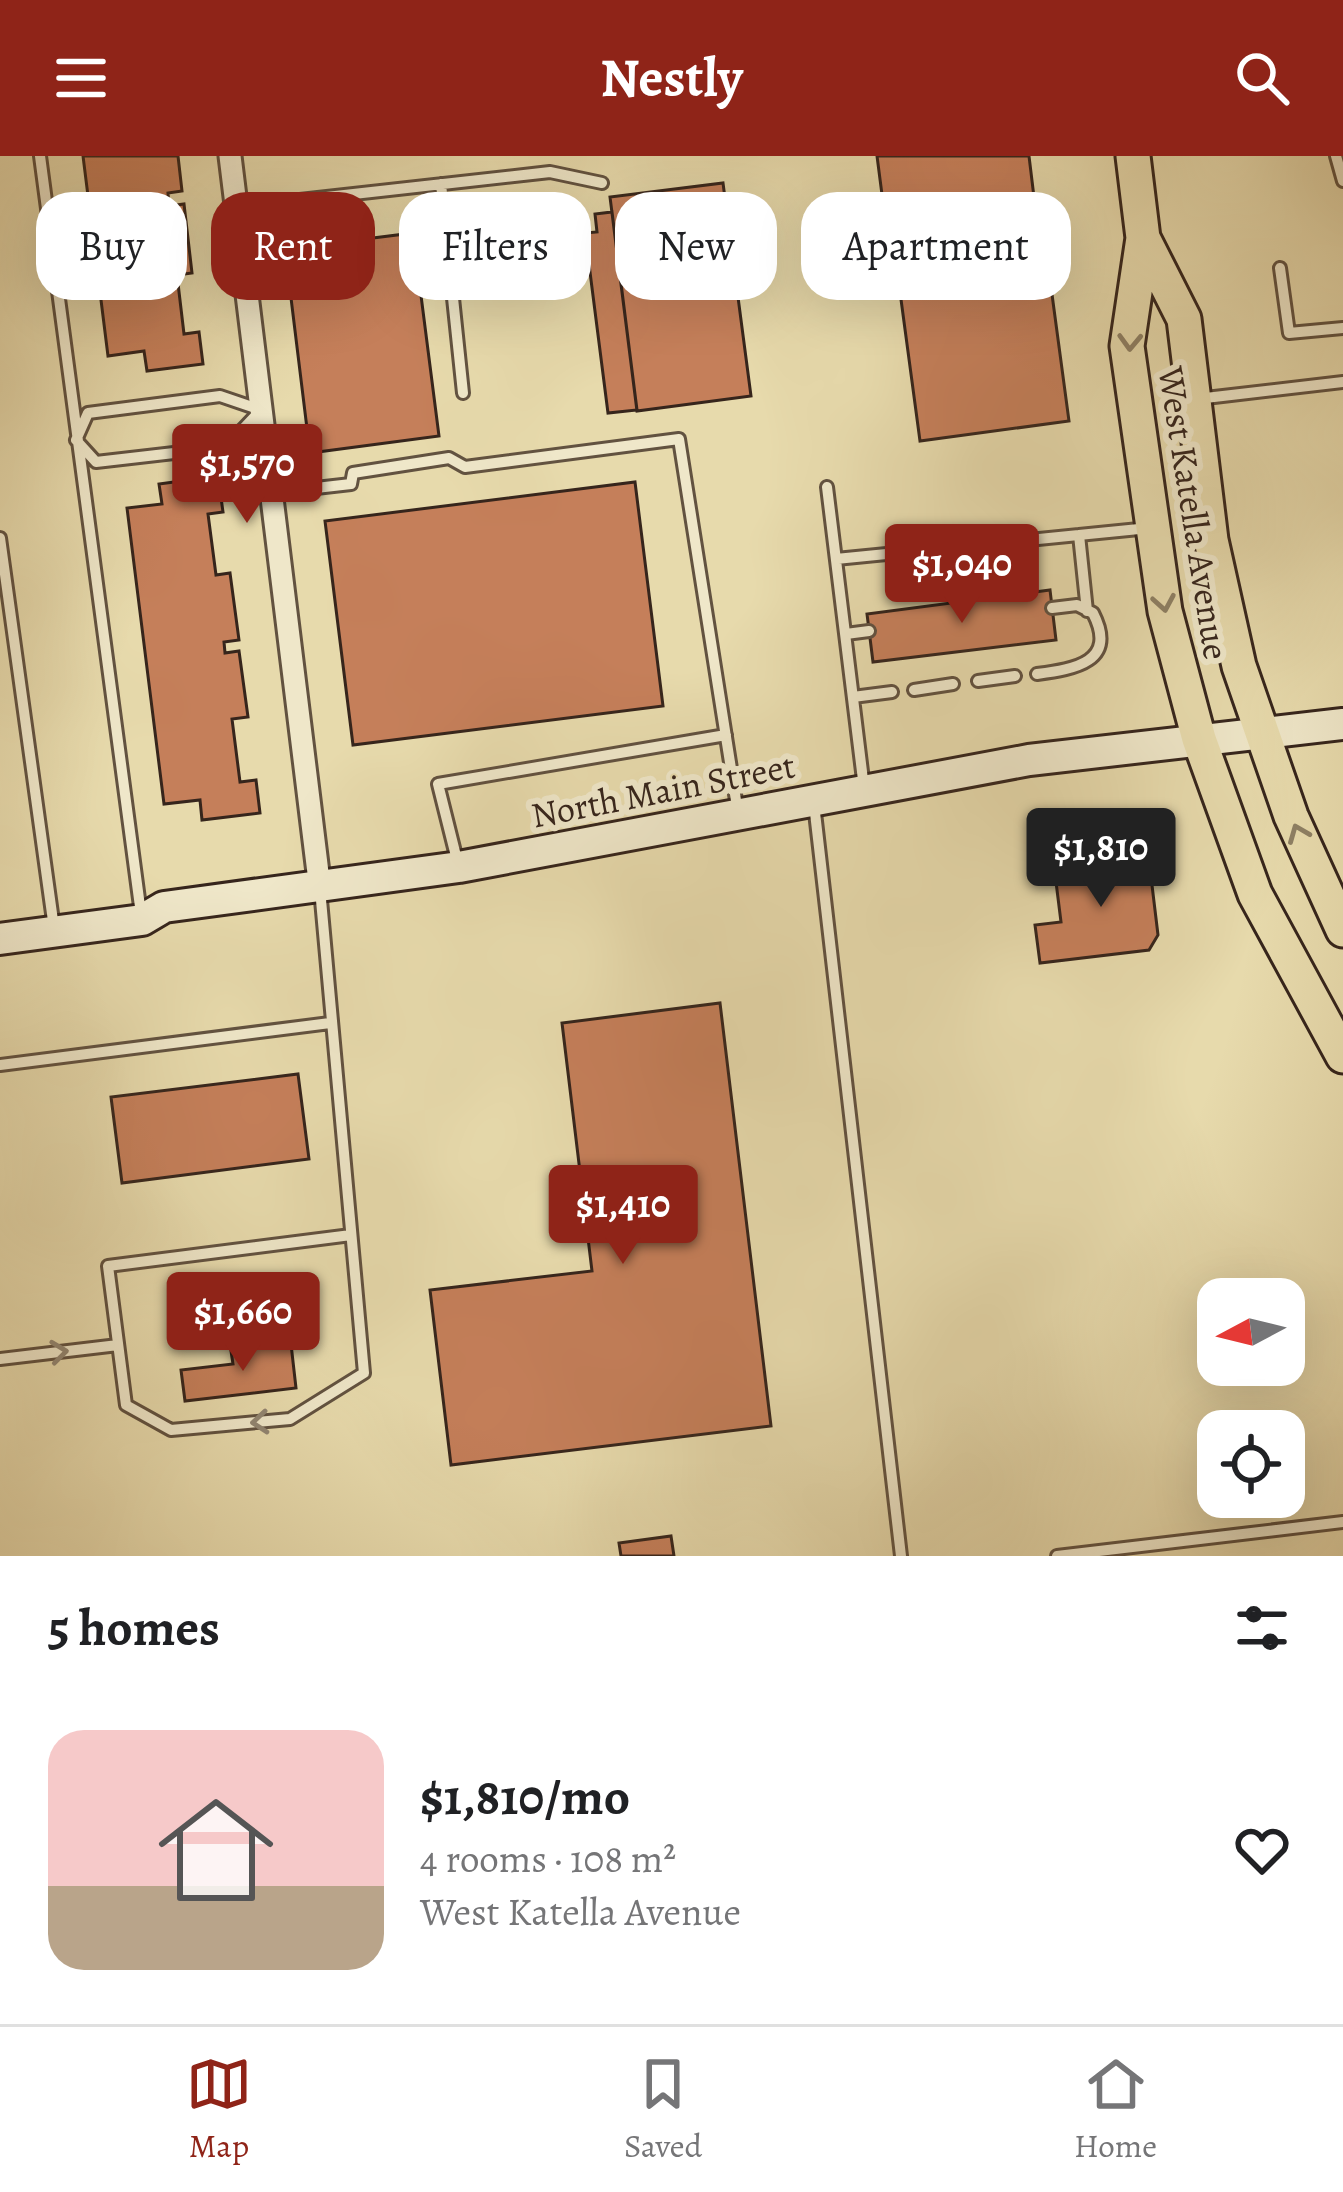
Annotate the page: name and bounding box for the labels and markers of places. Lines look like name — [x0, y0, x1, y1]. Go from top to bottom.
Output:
pin: $1,570 — [149, 424, 345, 526]
pin: $1,040 — [864, 524, 1060, 626]
pin: $1,810 — [1003, 808, 1199, 910]
pin: $1,410 — [525, 1165, 721, 1267]
pin: $1,660 — [145, 1272, 341, 1374]

